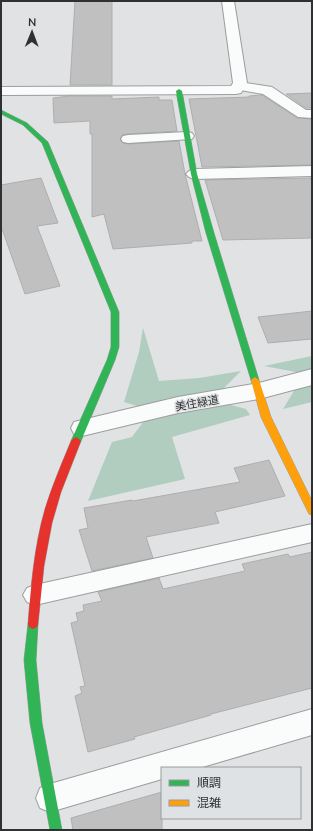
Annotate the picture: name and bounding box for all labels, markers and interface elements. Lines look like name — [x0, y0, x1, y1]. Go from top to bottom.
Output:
north arrow — [12, 12, 52, 52]
text: N — [28, 15, 36, 30]
street label: 美住緑道 — [174, 392, 220, 415]
legend — [161, 767, 301, 819]
text: 順調 — [197, 775, 221, 791]
text: 混雑 — [197, 795, 221, 811]

